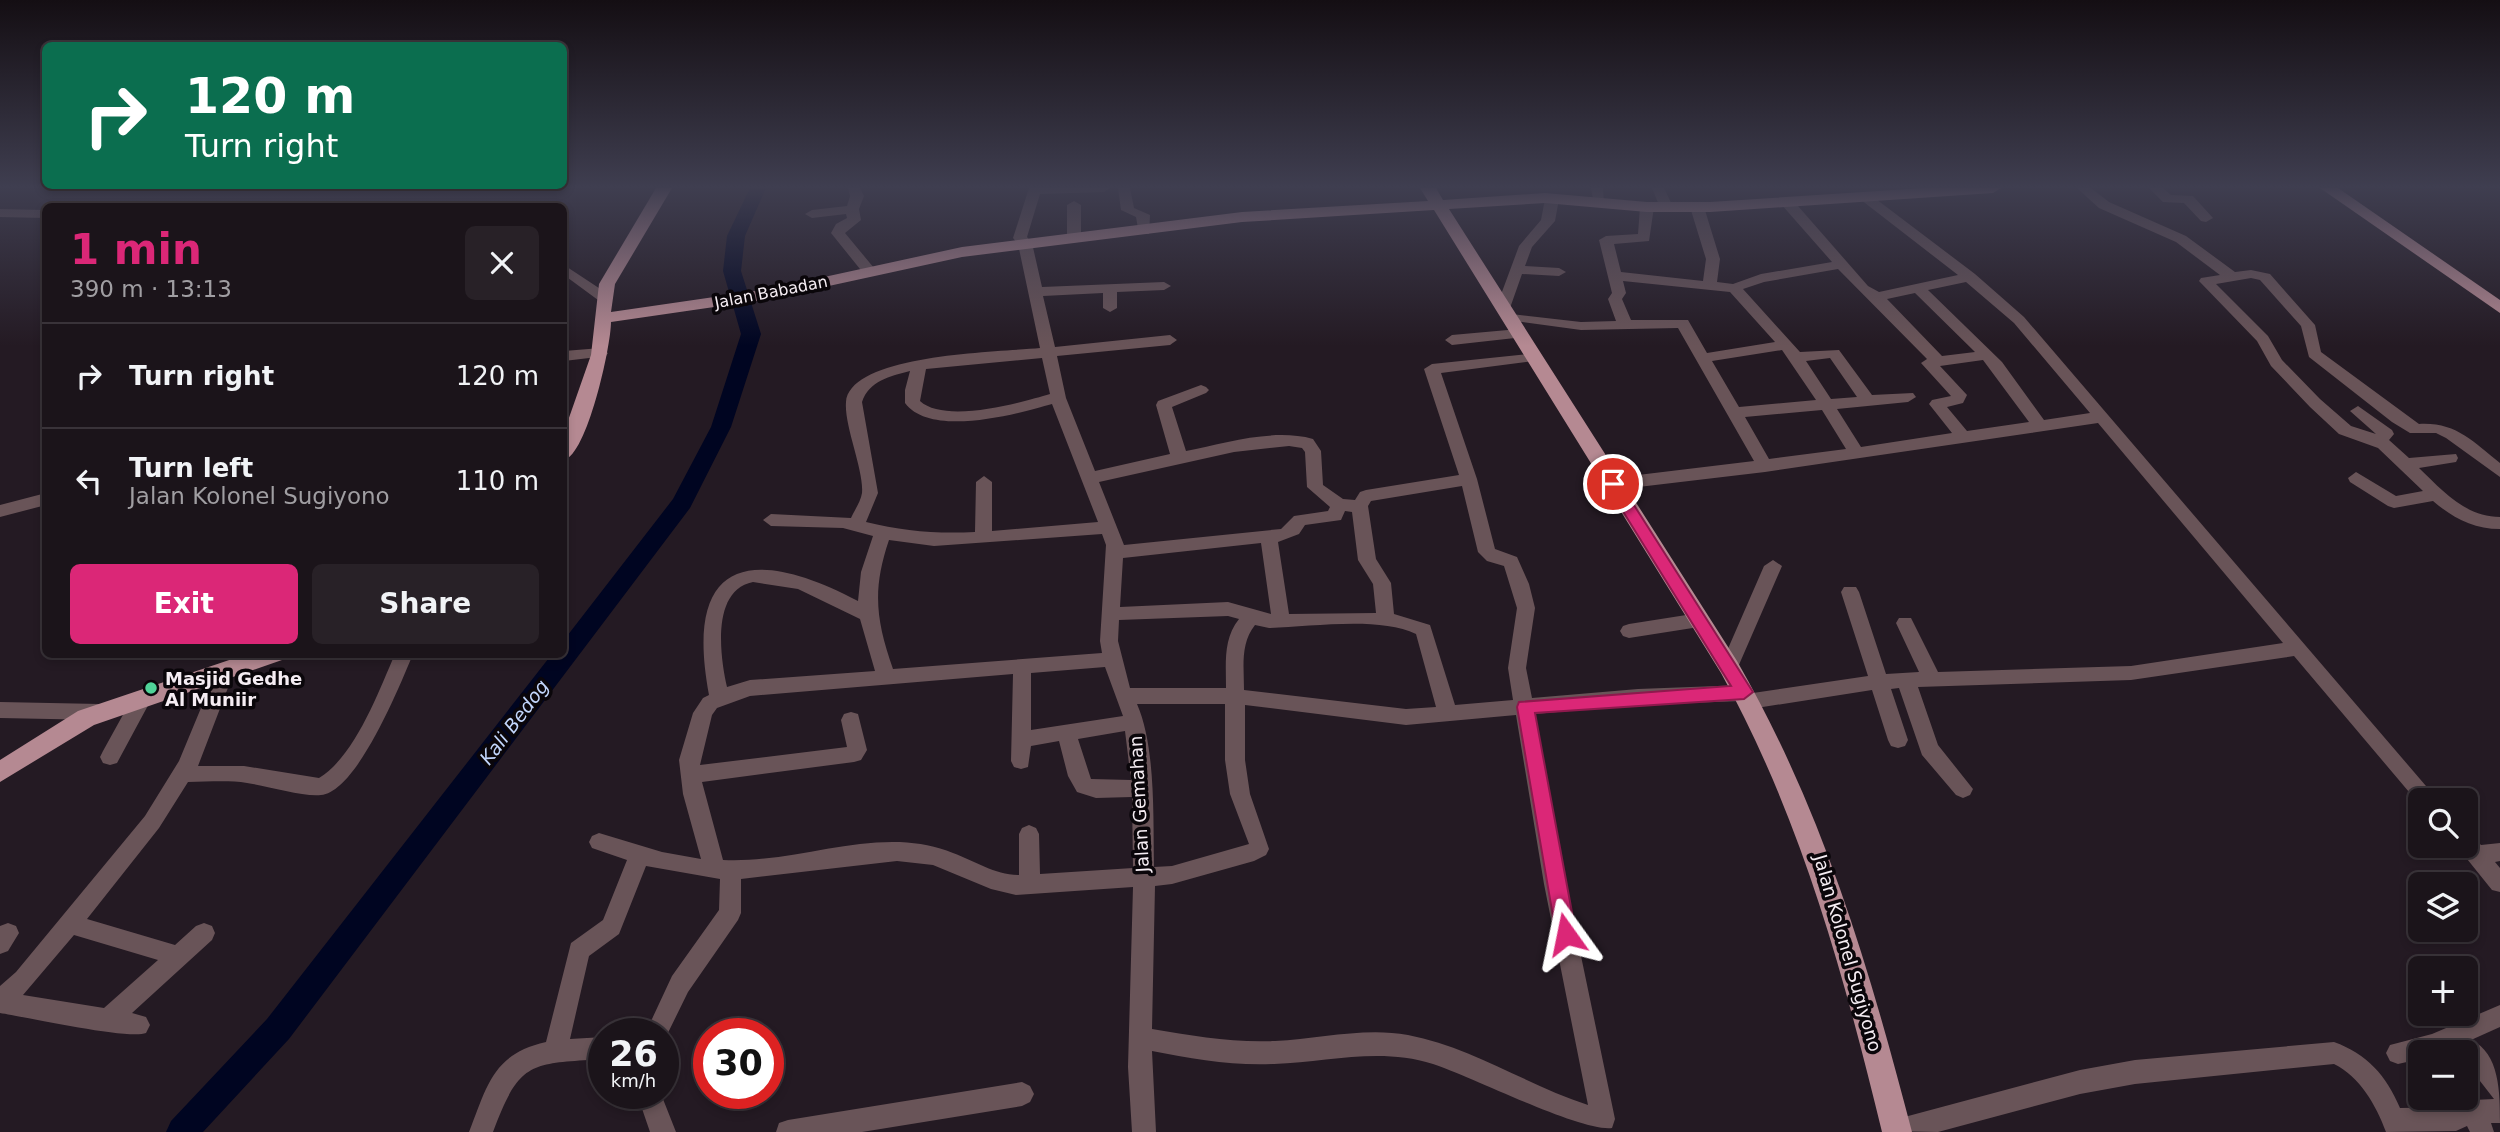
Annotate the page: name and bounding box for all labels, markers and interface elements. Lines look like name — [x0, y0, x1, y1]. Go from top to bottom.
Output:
text: 120 m — [185, 68, 355, 125]
icon: right — [70, 70, 161, 161]
text: Turn right — [185, 127, 338, 165]
text: 1 min — [70, 225, 202, 274]
button: close — [465, 226, 539, 300]
street label: Jalan Babadan — [712, 272, 829, 312]
text: 390 m · 13:13 — [70, 276, 232, 302]
icon: right — [70, 357, 108, 395]
text: Turn right — [129, 361, 274, 391]
text: 120 m — [456, 361, 539, 391]
text: Turn left — [129, 453, 253, 483]
pin — [1583, 454, 1643, 514]
icon: left — [70, 462, 108, 500]
icon: arrive — [1594, 465, 1632, 503]
text: 110 m — [456, 466, 539, 496]
text: Jalan Kolonel Sugiyono — [129, 483, 390, 509]
button: Exit — [70, 564, 298, 644]
button: Share — [312, 564, 539, 644]
place label: Masjid Gedhe Al Muniir — [165, 668, 302, 710]
water label: Kali Bedog — [475, 675, 553, 769]
marker: Masjid Gedhe Al Muniir — [143, 680, 159, 696]
street label: Jalan Gemahan — [1125, 735, 1153, 874]
map controls — [2408, 788, 2478, 1110]
button: search — [2408, 788, 2478, 858]
street label: Jalan Kolonel Sugiyono — [1810, 851, 1886, 1054]
button: layers — [2408, 872, 2478, 942]
position arrow — [1529, 897, 1603, 971]
button: + — [2408, 956, 2478, 1026]
speed limit sign: 30 — [693, 1018, 784, 1109]
text: 26 — [609, 1034, 658, 1074]
button: − — [2408, 1040, 2478, 1110]
text: km/h — [611, 1070, 656, 1091]

